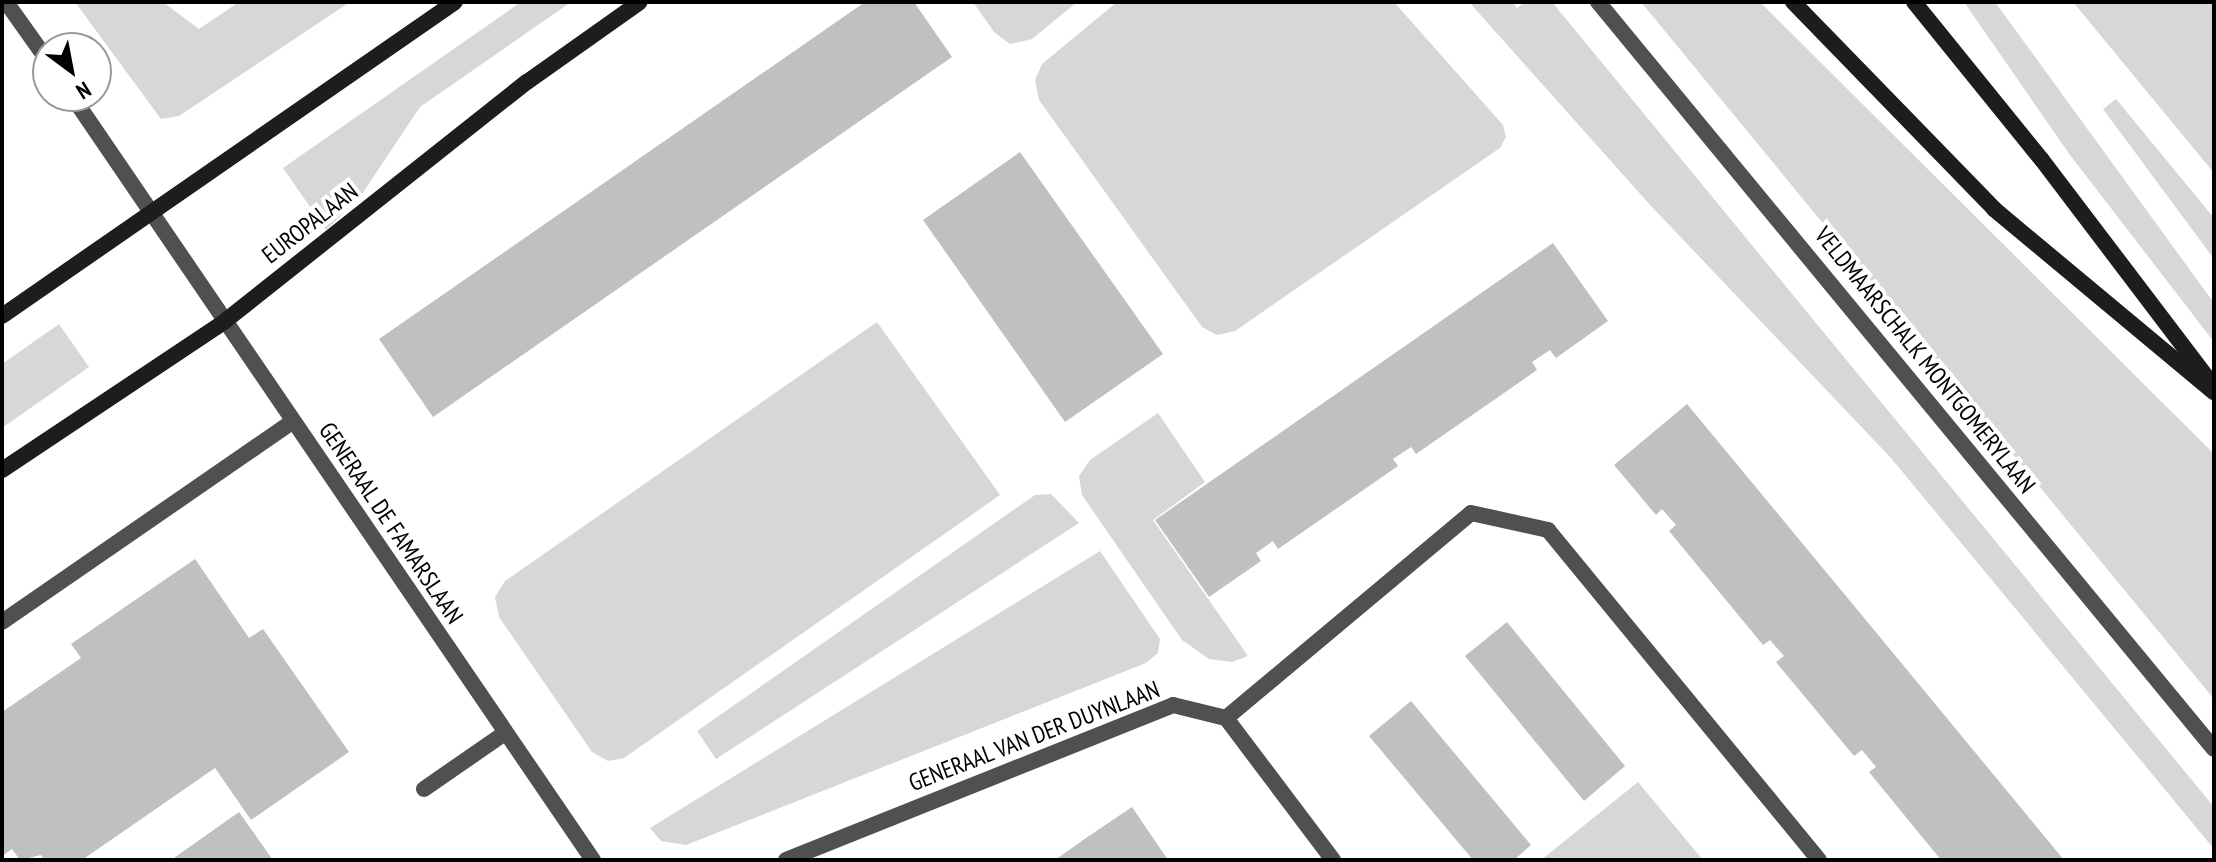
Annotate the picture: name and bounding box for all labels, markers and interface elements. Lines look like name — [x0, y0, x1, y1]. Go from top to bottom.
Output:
north arrow — [32, 32, 112, 112]
text: N — [71, 76, 96, 106]
street label: EUROPALAAN — [256, 177, 364, 269]
street label: VELDMAARSCHALK MONTGOMERYLAAN — [1808, 221, 2042, 499]
street label: GENERAAL DE FAMARSLAAN — [313, 417, 469, 629]
street label: GENERAAL VAN DER DUYNLAAN — [904, 675, 1164, 797]

